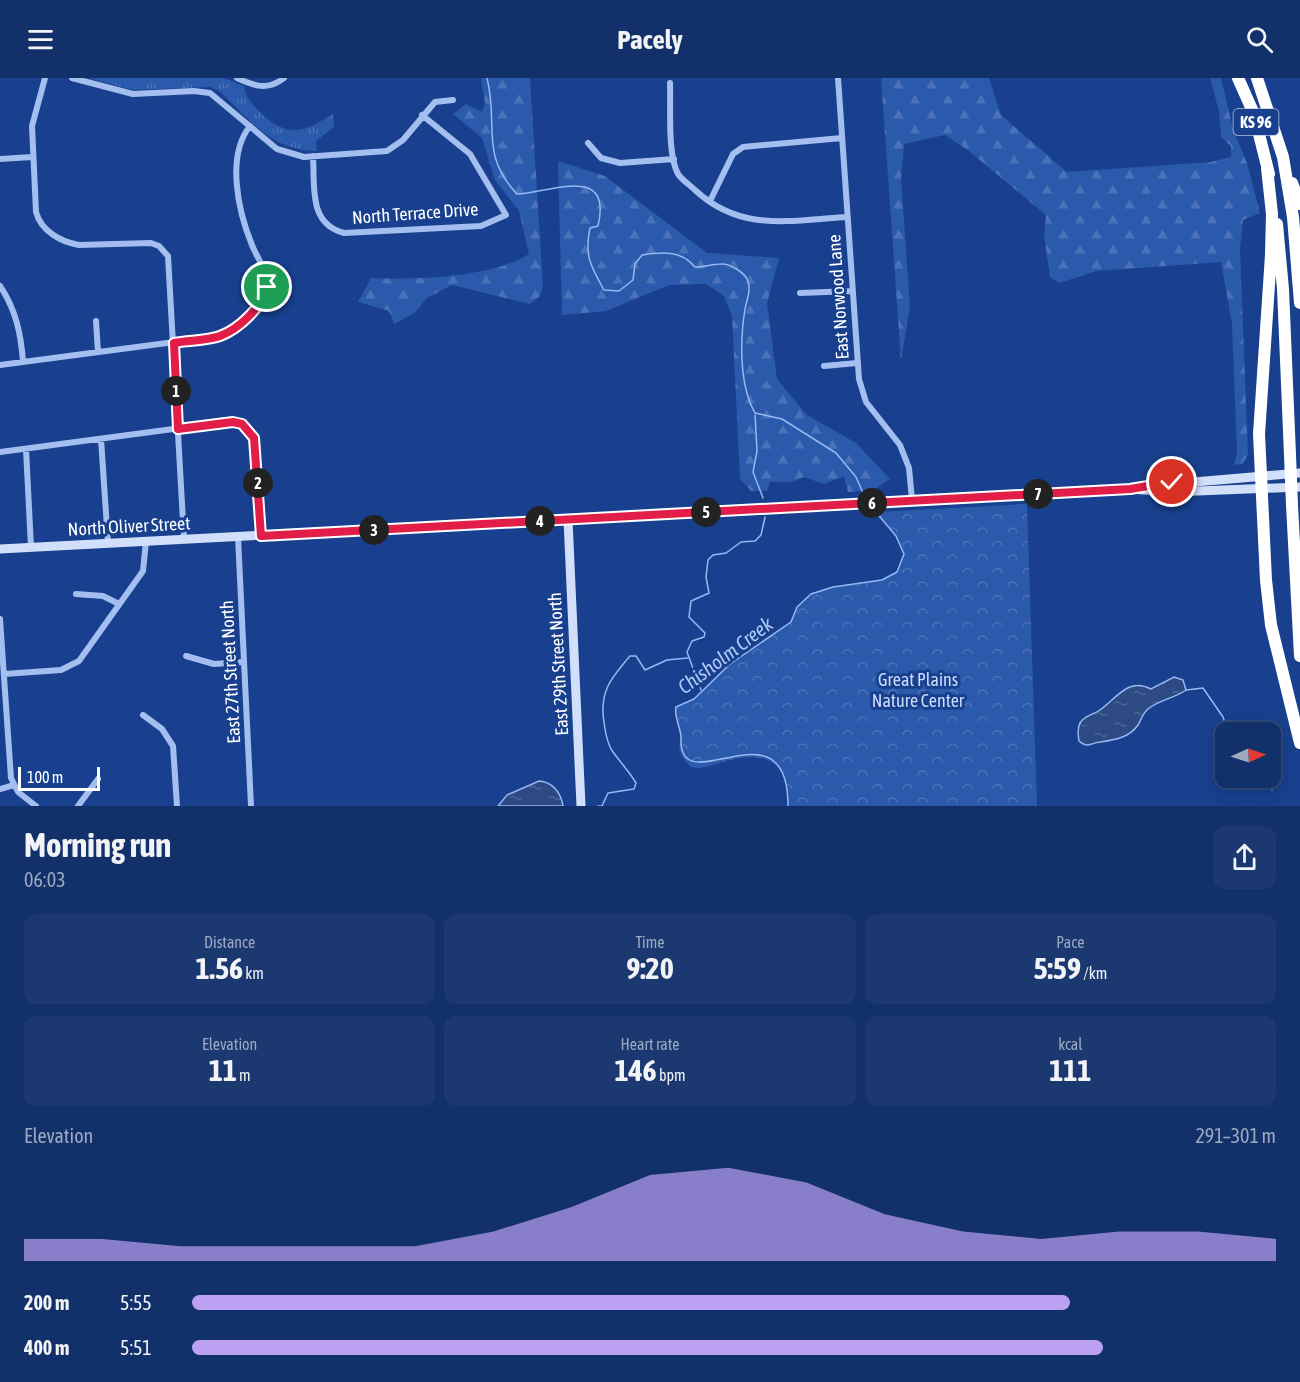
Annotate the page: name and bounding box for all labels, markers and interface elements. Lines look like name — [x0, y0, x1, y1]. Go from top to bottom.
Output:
icon: menu — [24, 23, 57, 56]
icon: search — [1243, 23, 1276, 56]
text: Pacely — [617, 24, 683, 55]
road number: KS 96 — [1234, 109, 1278, 135]
street label: North Terrace Drive — [351, 198, 479, 228]
street label: East Norwood Lane — [823, 234, 853, 360]
pin — [241, 261, 292, 312]
icon: arrive — [250, 270, 283, 303]
pin: 1 — [161, 376, 191, 406]
text: 1 — [172, 382, 180, 400]
pin — [1146, 456, 1197, 507]
icon: check — [1155, 465, 1188, 498]
pin: 2 — [243, 468, 273, 498]
text: 2 — [254, 474, 262, 492]
pin: 7 — [1023, 479, 1053, 509]
text: 7 — [1034, 485, 1042, 503]
pin: 6 — [857, 488, 887, 518]
text: 6 — [868, 494, 876, 512]
pin: 5 — [691, 497, 721, 527]
text: 5 — [702, 503, 710, 521]
pin: 4 — [525, 506, 555, 536]
street label: North Oliver Street — [67, 512, 191, 540]
text: 4 — [536, 512, 544, 530]
pin: 3 — [359, 515, 389, 545]
text: 3 — [370, 521, 378, 539]
street label: East 29th Street North — [544, 592, 572, 736]
street label: East 27th Street North — [216, 600, 244, 744]
water label: Chisholm Creek — [673, 612, 777, 698]
park label: Great Plains Nature Center — [872, 669, 965, 711]
north arrow — [1215, 722, 1281, 788]
map controls — [1215, 722, 1281, 788]
scale bar — [18, 764, 100, 792]
text: 100 m — [27, 768, 63, 786]
text: Morning run — [24, 826, 171, 864]
button: share — [1213, 826, 1276, 889]
text: 06:03 — [24, 868, 66, 891]
text: Distance — [204, 933, 255, 951]
text: Time — [635, 933, 665, 951]
text: Pace — [1056, 933, 1084, 951]
text: 1.56 — [195, 951, 243, 985]
text: 9:20 — [626, 951, 674, 985]
text: 5:59 — [1033, 951, 1081, 985]
text: km — [243, 964, 264, 982]
text: /km — [1081, 964, 1107, 982]
text: Elevation — [202, 1035, 257, 1053]
text: Heart rate — [621, 1035, 679, 1053]
text: kcal — [1058, 1035, 1082, 1053]
text: 11 — [209, 1053, 237, 1087]
text: 146 — [614, 1053, 657, 1087]
text: 111 — [1049, 1053, 1091, 1087]
text: m — [237, 1066, 251, 1084]
text: bpm — [657, 1066, 686, 1084]
text: Elevation — [24, 1124, 93, 1147]
text: 291–301 m — [1195, 1124, 1276, 1147]
text: 200 m — [24, 1291, 69, 1314]
text: 5:55 — [120, 1291, 152, 1314]
text: 400 m — [24, 1336, 69, 1359]
text: 5:51 — [120, 1336, 152, 1359]

